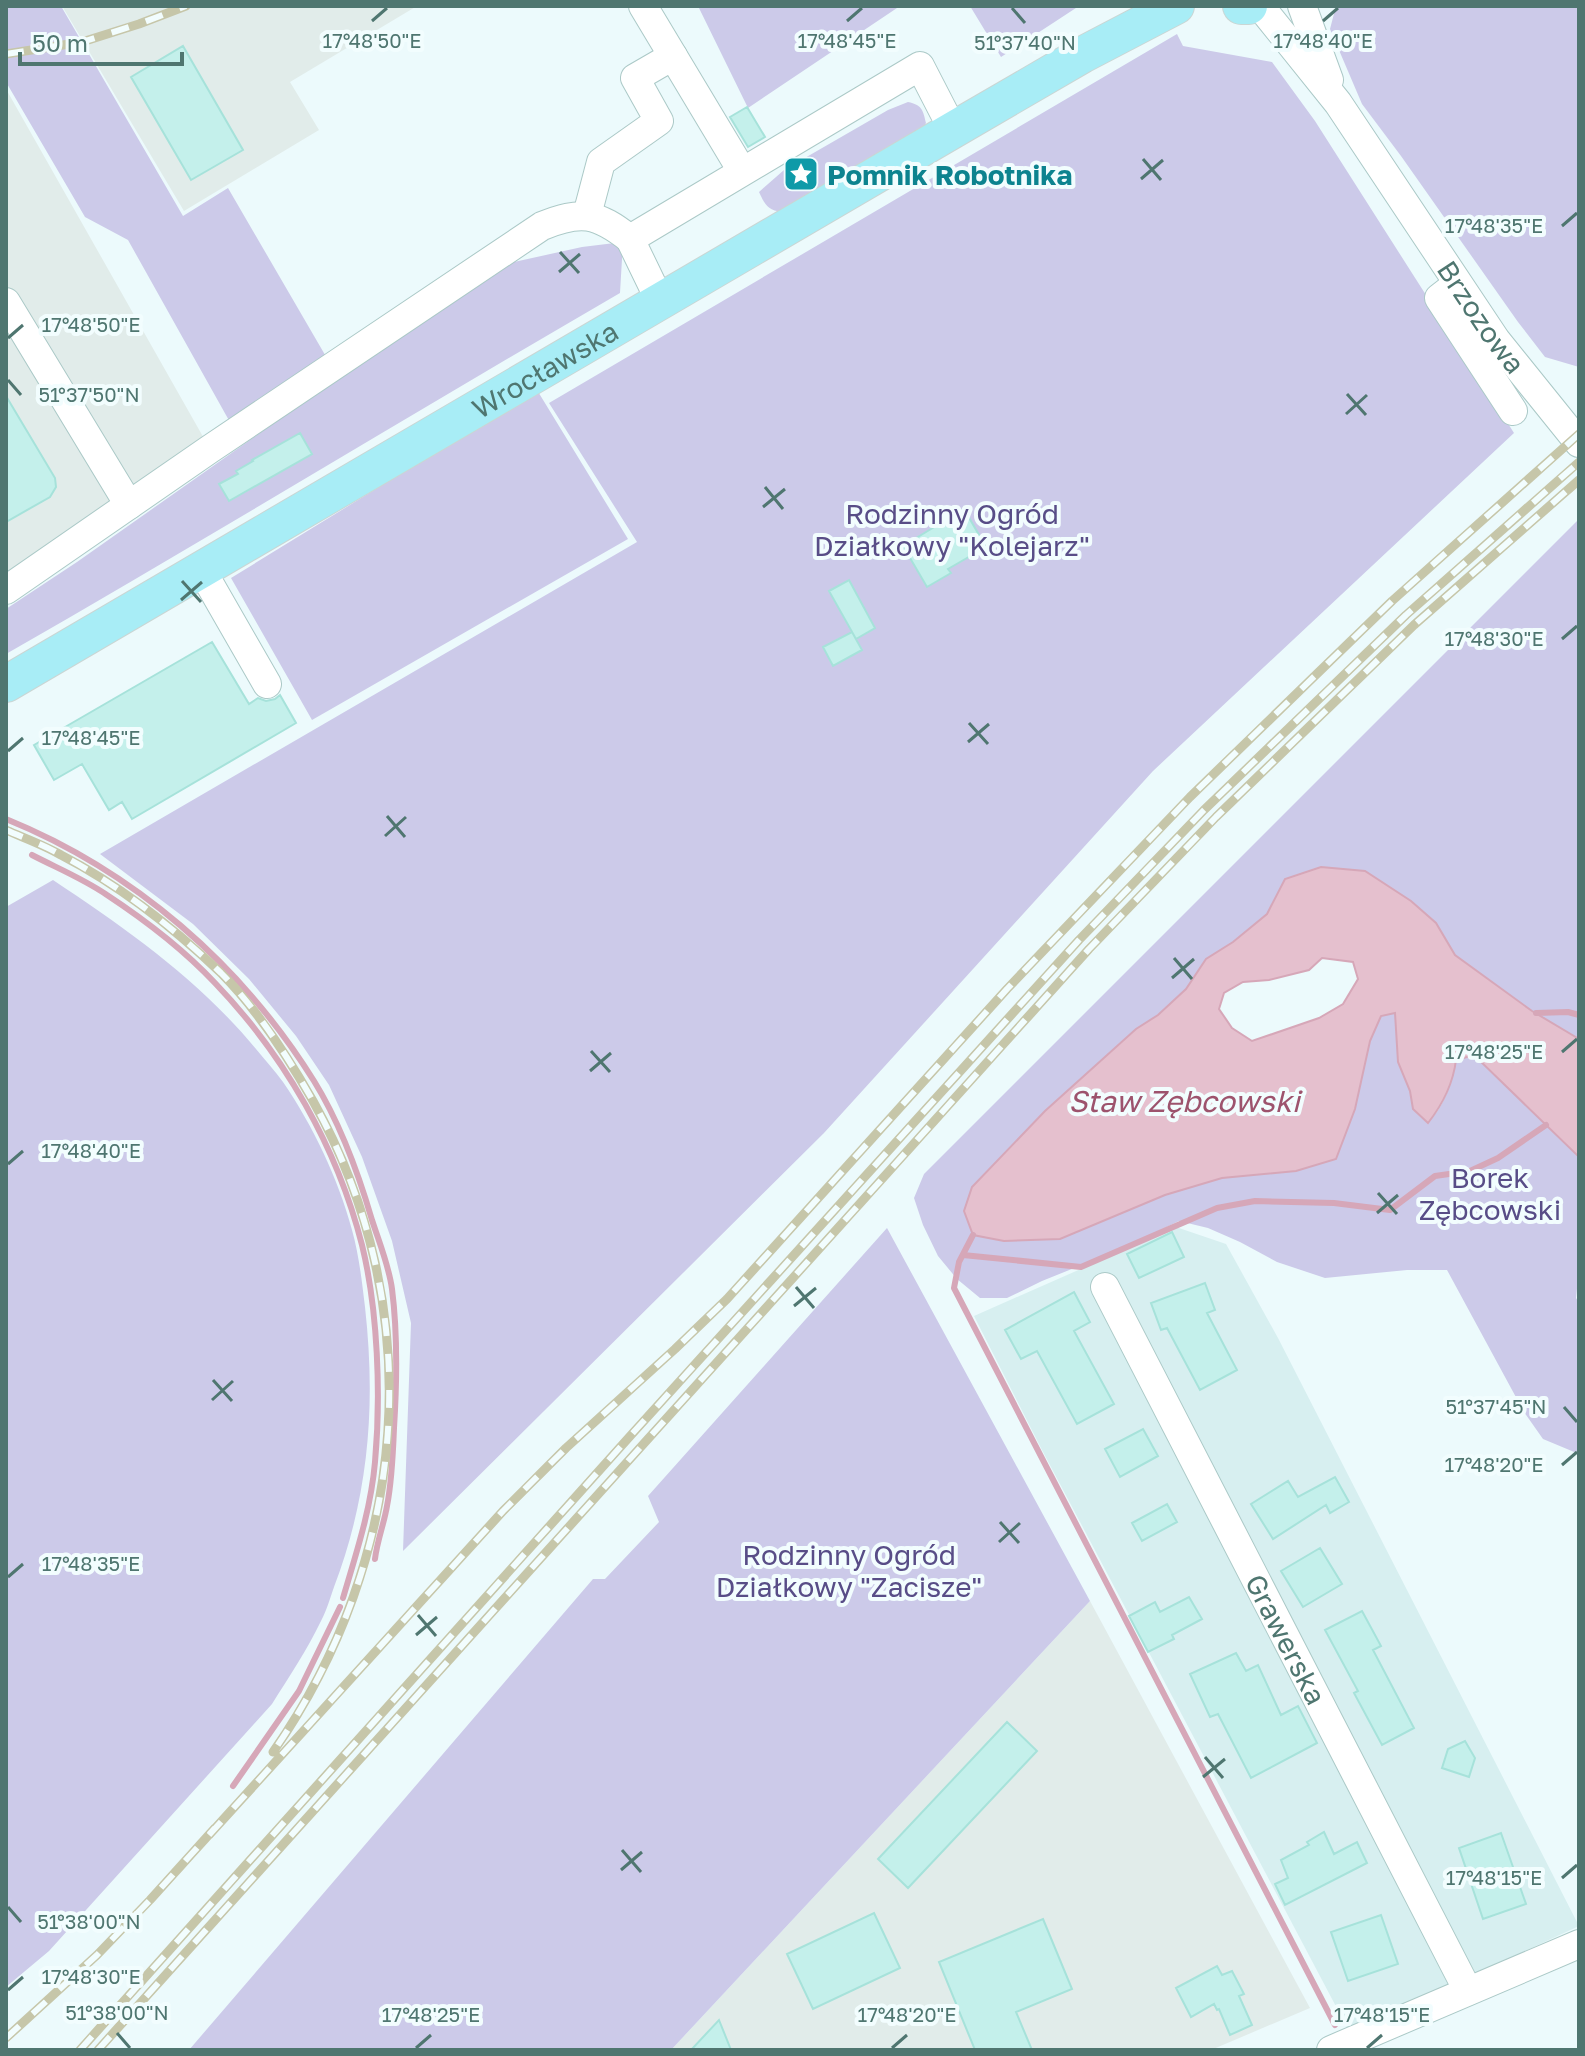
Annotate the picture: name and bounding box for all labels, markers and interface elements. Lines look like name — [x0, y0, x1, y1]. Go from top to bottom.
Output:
scale bar — [20, 16, 182, 66]
text: 50 m — [32, 28, 88, 57]
text: 17°48'50"E — [322, 28, 422, 52]
text: 17°48'45"E — [798, 28, 896, 52]
text: 17°48'40"E — [1273, 28, 1373, 52]
text: 51°37'40"N — [974, 30, 1076, 54]
place icon: Pomnik Robotnika — [782, 155, 820, 193]
place label: Pomnik Robotnika — [827, 158, 1072, 191]
text: 17°48'35"E — [1445, 213, 1543, 237]
street label: Brzozowa — [1431, 254, 1532, 380]
text: 17°48'50"E — [41, 312, 141, 336]
street label: Wrocławska — [466, 313, 623, 424]
text: 51°37'50"N — [38, 382, 140, 406]
park label: Rodzinny Ogród Działkowy "Kolejarz" — [814, 497, 1090, 562]
text: 17°48'30"E — [1444, 626, 1544, 650]
text: 17°48'45"E — [42, 725, 140, 749]
text: 17°48'25"E — [1445, 1039, 1543, 1063]
water label: Staw Zębcowski — [1068, 1083, 1303, 1119]
text: 17°48'40"E — [41, 1138, 141, 1162]
park label: Borek Zębcowski — [1419, 1161, 1561, 1226]
text: 51°37'45"N — [1446, 1394, 1547, 1418]
text: 17°48'20"E — [1444, 1452, 1544, 1476]
park label: Rodzinny Ogród Działkowy "Zacisze" — [716, 1538, 982, 1603]
text: 17°48'35"E — [42, 1551, 140, 1575]
street label: Grawerska — [1239, 1568, 1334, 1710]
text: 17°48'15"E — [1446, 1865, 1542, 1889]
text: 51°38'00"N — [37, 1909, 141, 1933]
text: 17°48'30"E — [41, 1964, 141, 1988]
text: 51°38'00"N — [65, 2000, 169, 2024]
text: 17°48'25"E — [382, 2002, 480, 2026]
text: 17°48'20"E — [857, 2002, 957, 2026]
text: 17°48'15"E — [1334, 2002, 1430, 2026]

